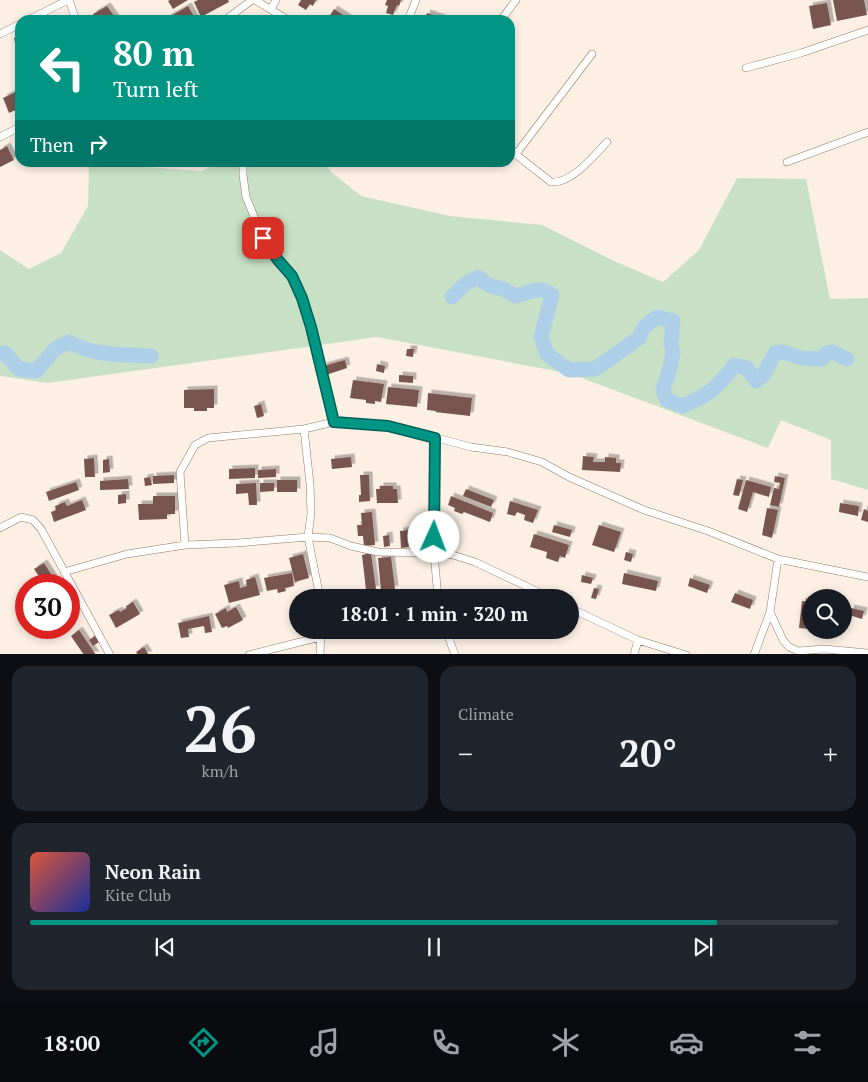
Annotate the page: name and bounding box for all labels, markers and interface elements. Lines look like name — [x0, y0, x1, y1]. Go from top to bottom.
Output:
text: 80 m — [113, 30, 194, 76]
icon: left — [30, 35, 95, 100]
text: Turn left — [113, 74, 199, 103]
icon: right — [84, 130, 112, 158]
text: Then — [30, 132, 74, 157]
pin — [242, 217, 284, 259]
icon: arrive — [249, 224, 277, 252]
position arrow — [407, 510, 459, 562]
speed limit sign: 30 — [15, 574, 80, 639]
map controls — [802, 589, 852, 639]
button: search — [802, 589, 852, 639]
text: 18:01 · 1 min · 320 m — [340, 601, 528, 626]
text: 26 — [183, 684, 257, 771]
text: Climate — [458, 703, 514, 725]
text: 20° — [619, 728, 677, 778]
text: − — [458, 735, 473, 772]
text: + — [823, 735, 838, 772]
text: km/h — [202, 760, 238, 782]
text: Neon Rain — [105, 859, 201, 884]
text: Kite Club — [105, 884, 171, 906]
icon: previous — [151, 933, 179, 961]
icon: pause — [420, 933, 448, 961]
icon: next — [689, 933, 717, 961]
icon: directions — [186, 1025, 221, 1060]
icon: music — [307, 1025, 342, 1060]
icon: phone — [428, 1025, 463, 1060]
icon: climate — [548, 1025, 583, 1060]
icon: car — [669, 1025, 704, 1060]
icon: filters — [790, 1025, 825, 1060]
text: 18:00 — [43, 1028, 100, 1057]

